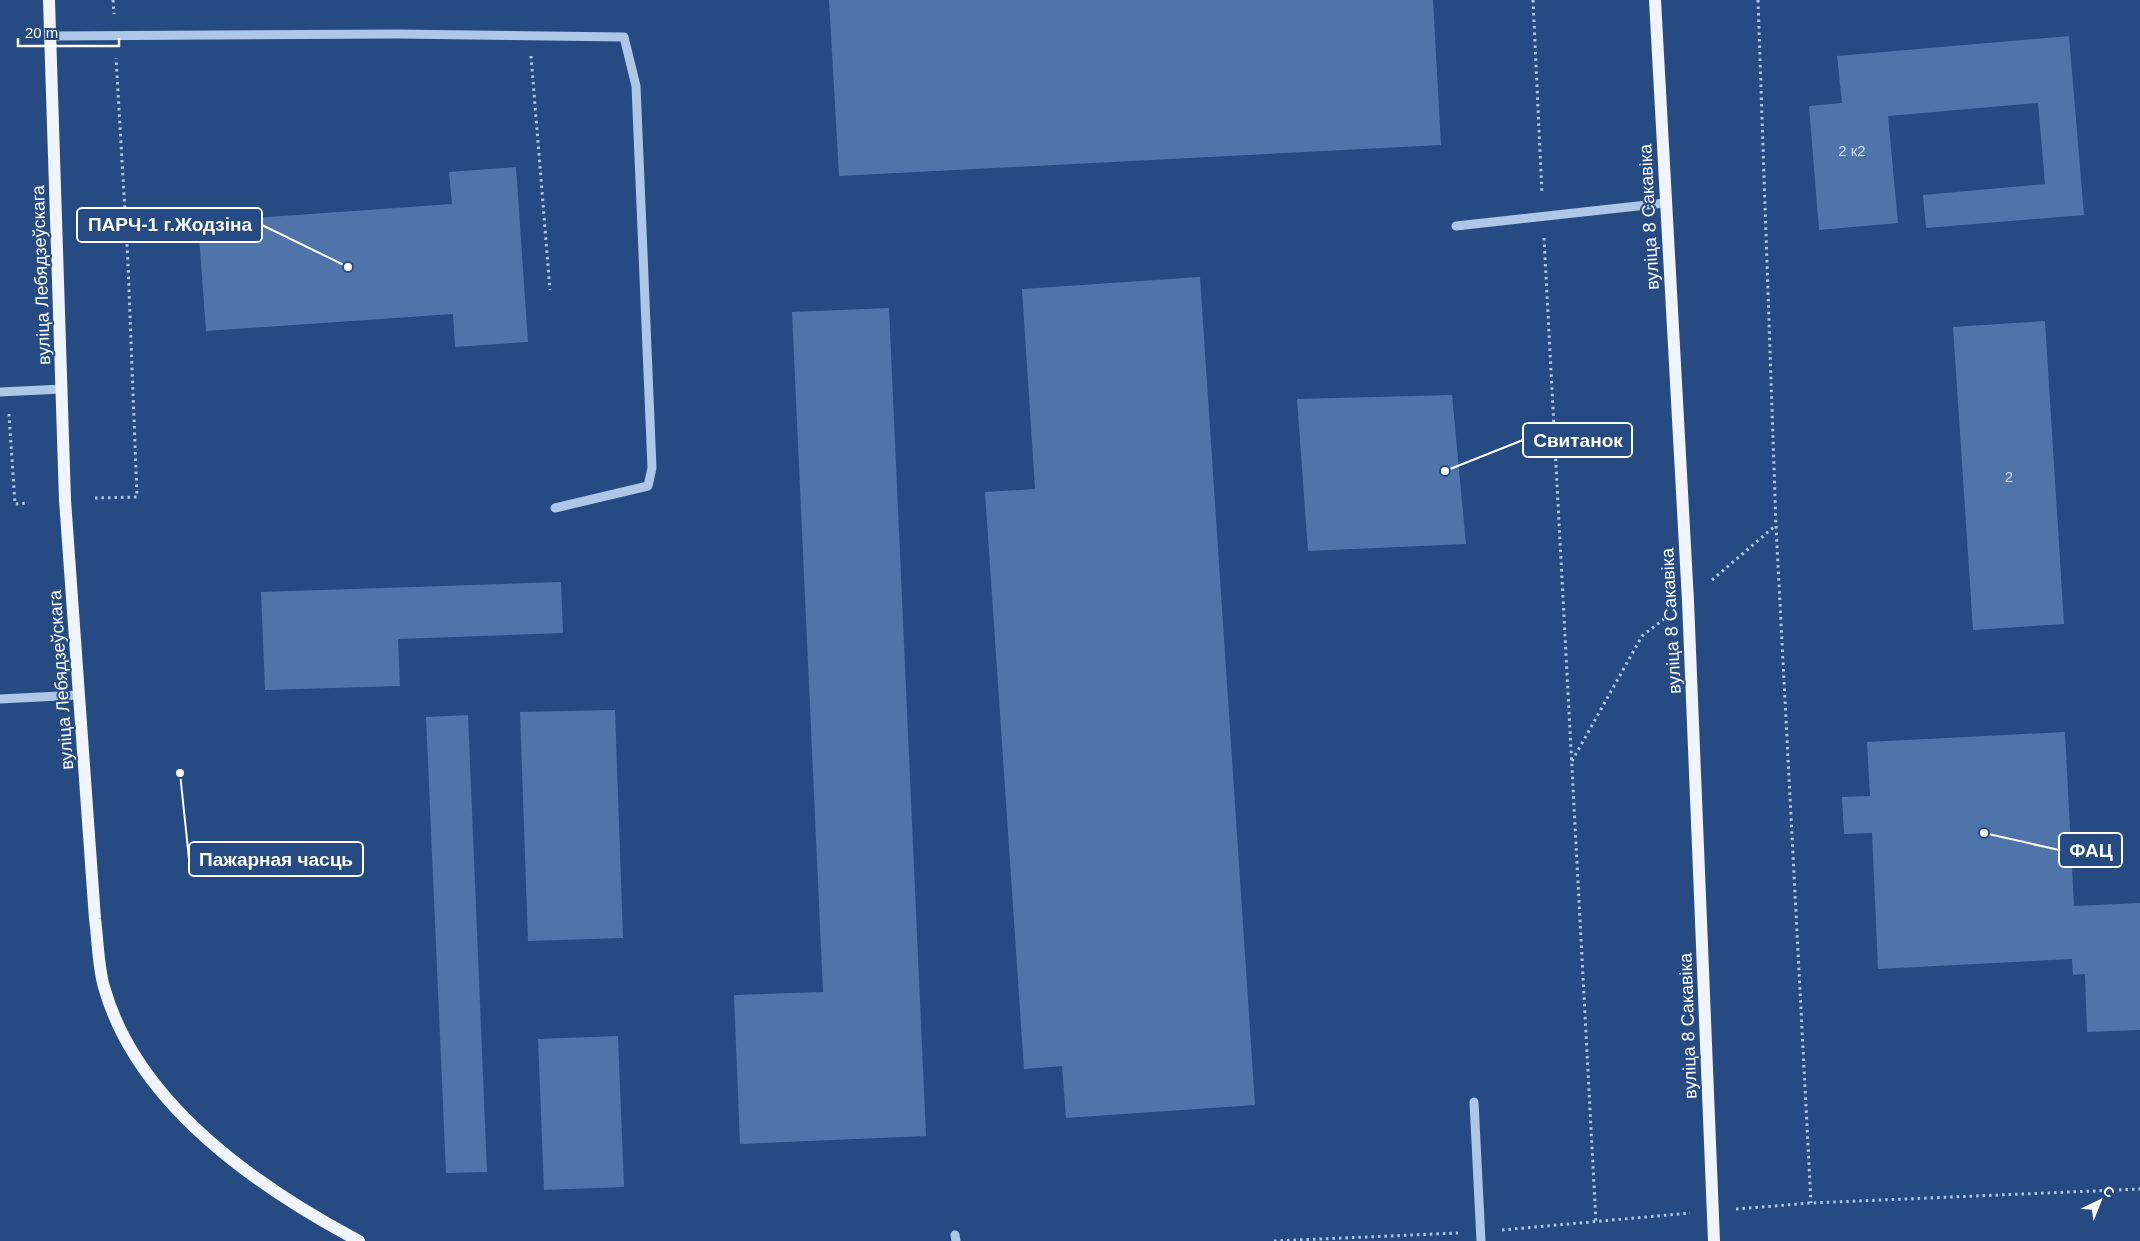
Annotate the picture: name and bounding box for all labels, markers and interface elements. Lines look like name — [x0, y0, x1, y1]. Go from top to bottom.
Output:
scale bar — [18, 15, 119, 47]
text: 20 m — [25, 24, 58, 41]
house number: 2 к2 — [1838, 142, 1866, 159]
street label: вуліца 8 Сакавіка — [1635, 143, 1663, 290]
street label: вуліца Лебядзеўскага — [28, 184, 54, 365]
callout: ПАРЧ-1 г.Жодзіна — [77, 208, 262, 242]
text: ПАРЧ-1 г.Жодзіна — [88, 214, 253, 235]
callout: Свитанок — [1523, 423, 1632, 457]
text: Свитанок — [1533, 430, 1623, 451]
house number: 2 — [2005, 468, 2013, 485]
street label: вуліца 8 Сакавіка — [1657, 547, 1685, 694]
street label: вуліца Лебядзеўскага — [45, 589, 77, 770]
callout: ФАЦ — [2059, 833, 2122, 867]
text: ФАЦ — [2069, 840, 2113, 861]
callout: Пажарная часць — [189, 842, 363, 876]
text: Пажарная часць — [199, 849, 353, 870]
street label: вуліца 8 Сакавіка — [1675, 952, 1701, 1099]
north arrow — [2075, 1176, 2125, 1226]
text: С — [2100, 1182, 2118, 1201]

